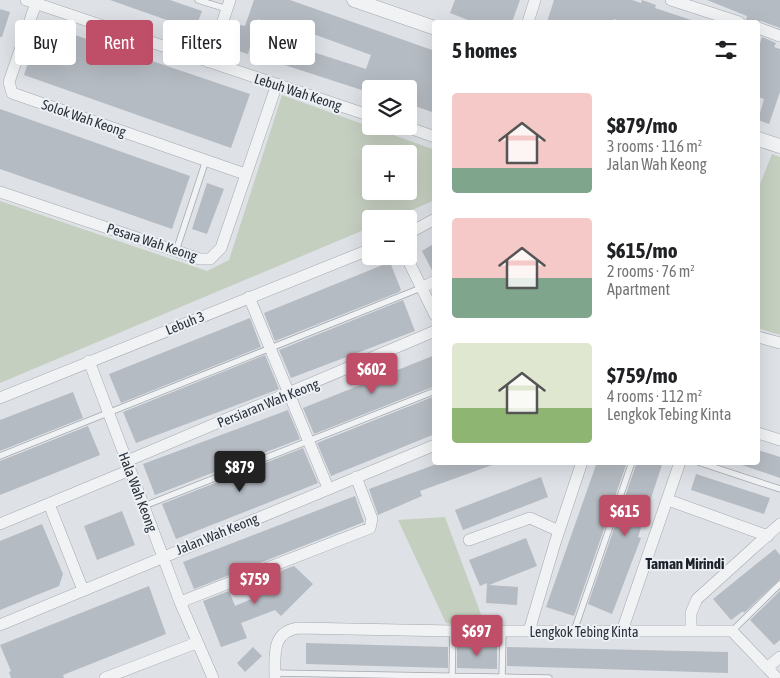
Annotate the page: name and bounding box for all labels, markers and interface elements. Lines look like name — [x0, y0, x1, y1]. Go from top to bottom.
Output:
chip: Buy — [15, 20, 76, 65]
chip: Rent — [86, 20, 153, 65]
chip: Filters — [163, 20, 240, 65]
chip: New — [250, 20, 315, 65]
icon: filters — [712, 36, 740, 64]
text: 5 homes — [452, 38, 517, 62]
street label: Lebuh Wah Keong — [252, 70, 344, 114]
map controls — [362, 80, 417, 265]
button: layers — [362, 80, 417, 135]
street label: Solok Wah Keong — [40, 96, 128, 140]
icon: home — [492, 113, 552, 173]
text: $879/mo — [607, 113, 678, 137]
text: 3 rooms · 116 m² — [607, 137, 702, 155]
button: + — [362, 145, 417, 200]
text: Jalan Wah Keong — [607, 155, 707, 173]
button: − — [362, 210, 417, 265]
street label: Pesara Wah Keong — [105, 220, 199, 264]
icon: home — [492, 238, 552, 298]
text: $615/mo — [607, 238, 678, 262]
text: 2 rooms · 76 m² — [607, 262, 695, 280]
text: Apartment — [607, 280, 670, 298]
street label: Lebuh 3 — [163, 308, 207, 338]
pin: $602 — [342, 352, 402, 395]
text: $602 — [357, 360, 387, 378]
icon: home — [492, 363, 552, 423]
text: $759/mo — [607, 363, 678, 387]
street label: Persiaran Wah Keong — [215, 375, 321, 431]
text: 4 rooms · 112 m² — [607, 387, 702, 405]
text: Lengkok Tebing Kinta — [607, 405, 731, 423]
street label: Hala Wah Keong — [115, 450, 161, 534]
pin: $879 — [210, 450, 270, 493]
text: $879 — [225, 458, 255, 476]
pin: $615 — [595, 494, 655, 537]
text: $615 — [610, 502, 640, 520]
street label: Jalan Wah Keong — [174, 510, 260, 558]
district label: Taman Mirindi — [646, 555, 724, 572]
pin: $759 — [225, 562, 285, 605]
text: $759 — [240, 570, 270, 588]
pin: $697 — [447, 614, 507, 657]
text: $697 — [462, 622, 492, 640]
street label: Lengkok Tebing Kinta — [530, 624, 638, 640]

